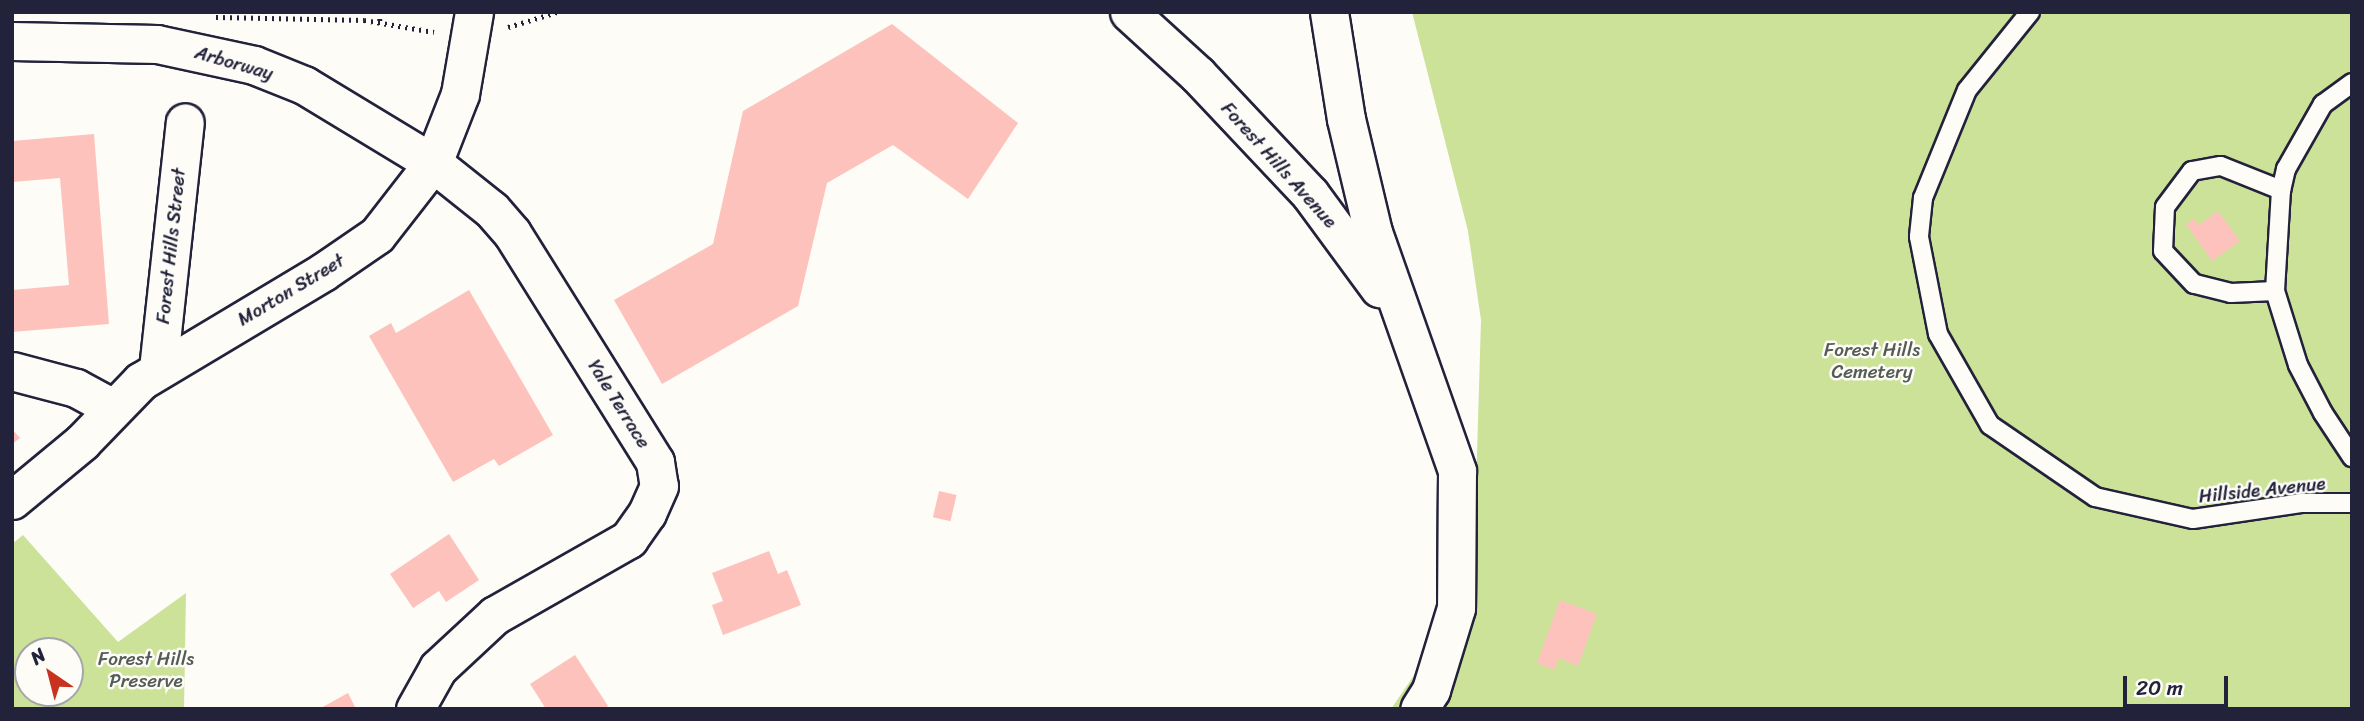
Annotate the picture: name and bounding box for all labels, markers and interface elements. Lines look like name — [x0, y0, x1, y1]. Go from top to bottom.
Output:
street label: Arborway — [192, 41, 276, 85]
street label: Forest Hills Avenue — [1216, 97, 1342, 233]
street label: Forest Hills Street — [151, 167, 191, 325]
street label: Morton Street — [233, 249, 349, 331]
park label: Forest Hills Cemetery — [1824, 339, 1920, 383]
street label: Yale Terrace — [583, 355, 655, 453]
street label: Hillside Avenue — [2197, 472, 2327, 508]
north arrow — [14, 637, 84, 707]
text: N — [23, 639, 53, 673]
park label: Forest Hills Preserve — [98, 648, 194, 692]
scale bar — [2126, 662, 2231, 706]
text: 20 m — [2136, 669, 2183, 707]

